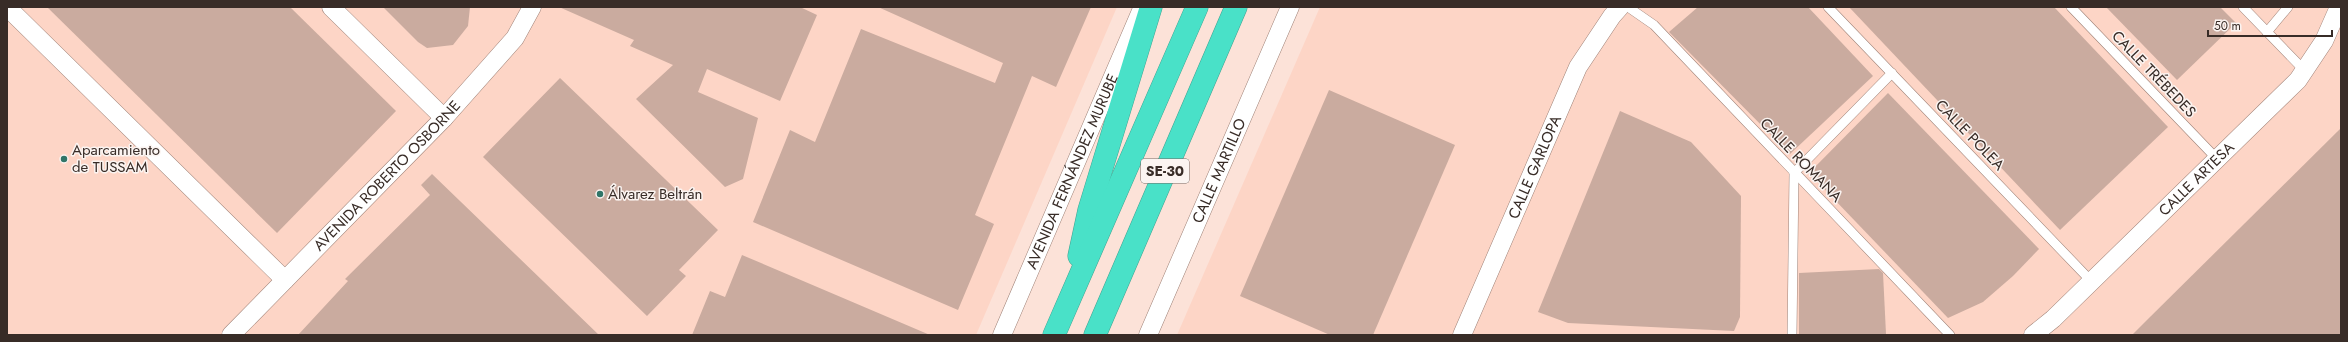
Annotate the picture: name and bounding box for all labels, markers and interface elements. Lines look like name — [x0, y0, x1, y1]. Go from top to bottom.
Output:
scale bar — [2208, 12, 2332, 38]
text: 50 m — [2214, 17, 2241, 35]
street label: CALLE TRÉBEDES — [2107, 26, 2201, 122]
street label: AVENIDA FERNÁNDEZ MURUBE — [1021, 70, 1124, 273]
street label: CALLE POLEA — [1930, 95, 2010, 176]
street label: AVENIDA ROBERTO OSBORNE — [308, 96, 466, 256]
street label: CALLE GARLOPA — [1503, 112, 1567, 222]
street label: CALLE ROMANA — [1755, 113, 1847, 207]
street label: CALLE MARTILLO — [1187, 115, 1252, 227]
street label: CALLE ARTESA — [2154, 137, 2239, 221]
place label: Aparcamiento de TUSSAM — [72, 139, 160, 178]
marker: Aparcamiento de TUSSAM — [59, 154, 69, 164]
road number: SE-30 — [1141, 159, 1189, 183]
place label: Álvarez Beltrán — [608, 183, 702, 205]
marker: Álvarez Beltrán — [595, 189, 605, 199]

